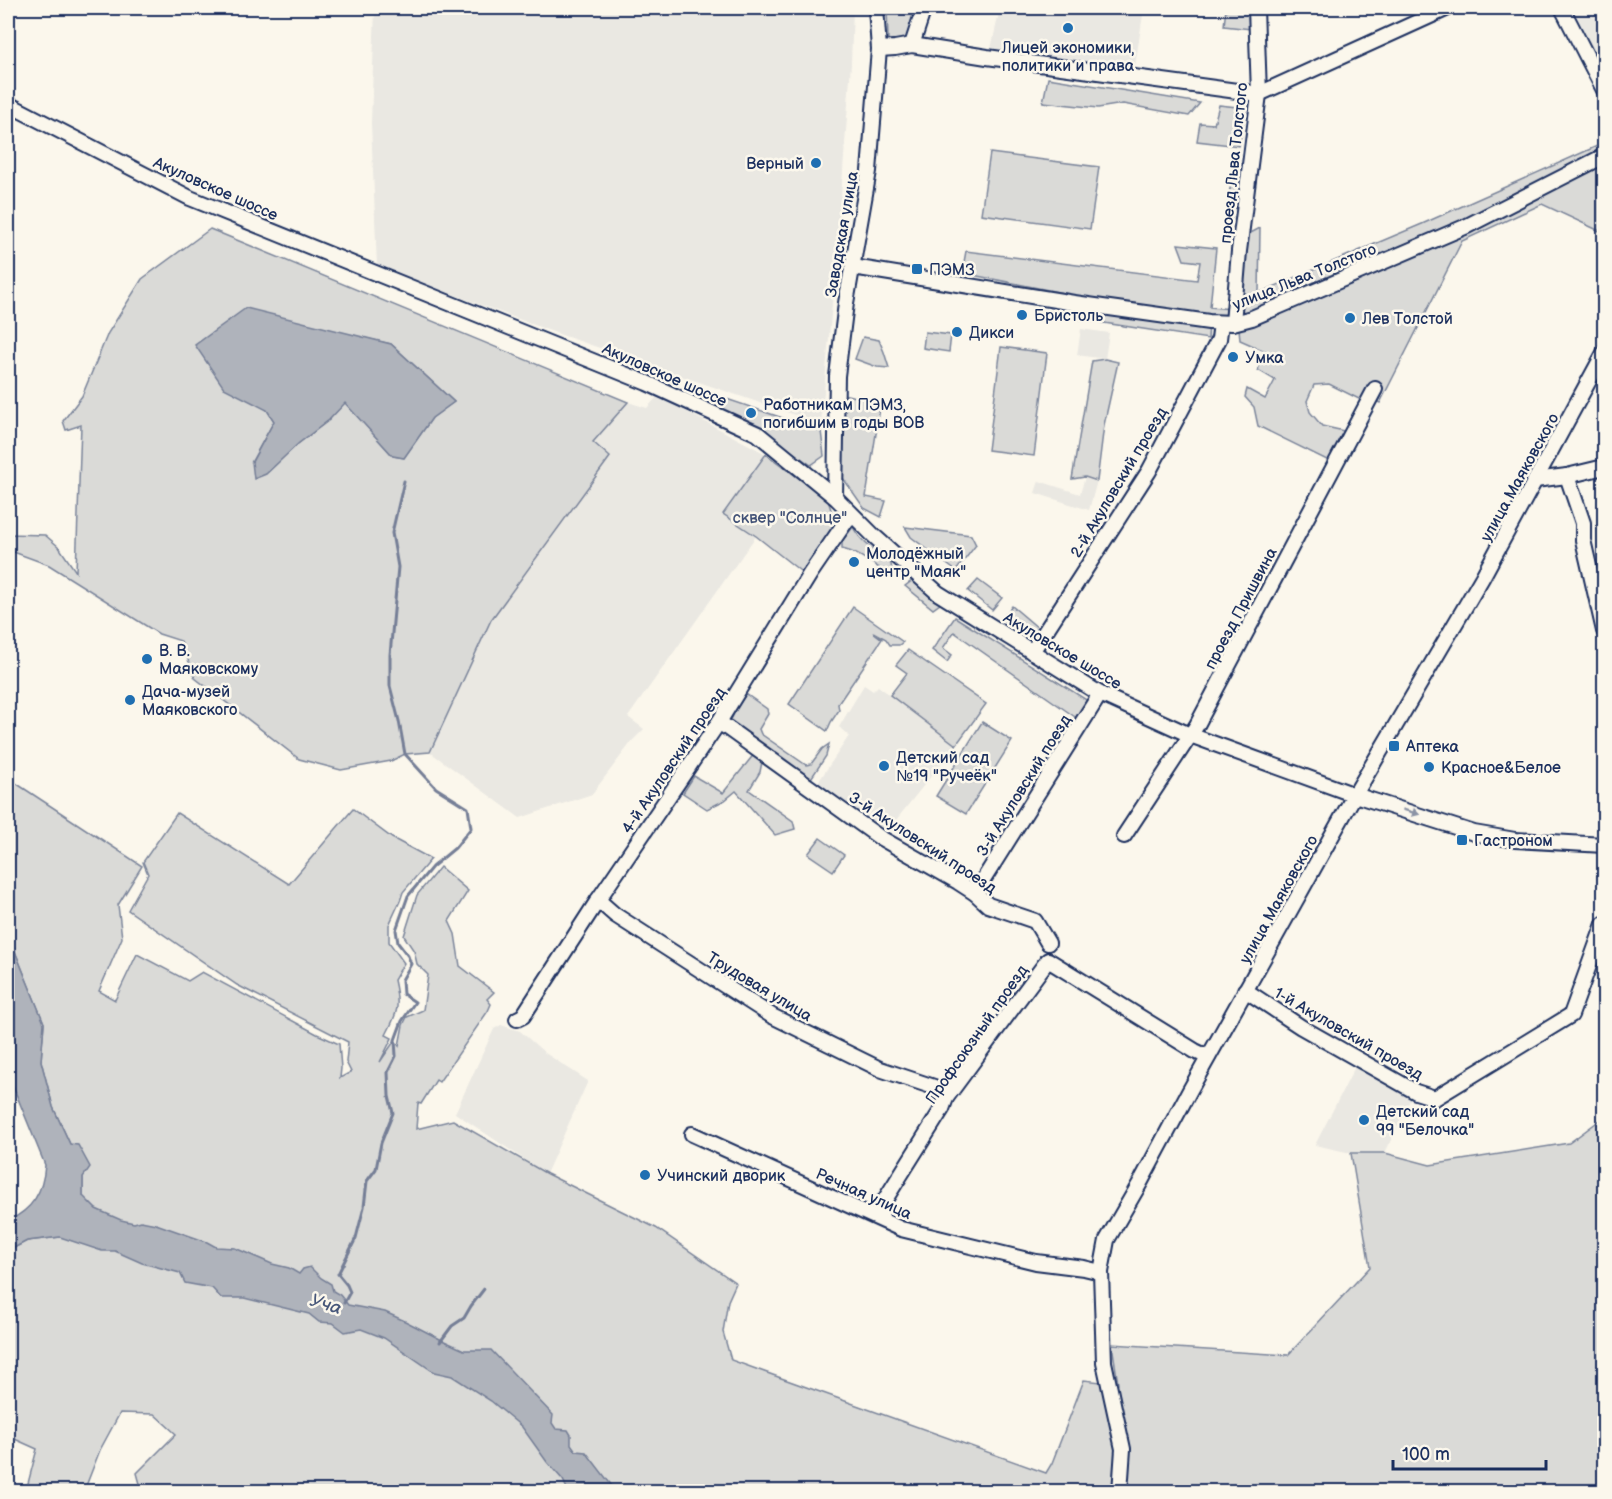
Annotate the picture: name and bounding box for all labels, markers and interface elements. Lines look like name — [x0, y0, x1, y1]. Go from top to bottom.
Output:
marker: Лицей экономики, политики и права — [1061, 21, 1075, 35]
place label: Лицей экономики, политики и права — [1001, 39, 1135, 76]
street label: проезд Льва Толстого — [1217, 82, 1252, 245]
street label: Акуловское шоссе — [149, 153, 281, 225]
place label: Верный — [746, 155, 804, 174]
marker: Верный — [809, 156, 823, 170]
street label: Заводская улица — [822, 169, 863, 299]
street label: улица Льва Толстого — [1230, 240, 1379, 315]
place label: ПЭМЗ — [929, 261, 975, 280]
marker: ПЭМЗ — [910, 262, 924, 276]
place label: Бристоль — [1034, 307, 1103, 326]
marker: Бристоль — [1015, 308, 1029, 322]
place label: Лев Толстой — [1361, 310, 1453, 329]
marker: Лев Толстой — [1343, 311, 1357, 325]
place label: Дикси — [969, 324, 1014, 343]
marker: Дикси — [950, 325, 964, 339]
street label: Акуловское шоссе — [598, 339, 730, 411]
place label: Умка — [1245, 349, 1284, 368]
marker: Умка — [1226, 350, 1240, 364]
place label: Работникам ПЭМЗ, погибшим в годы ВОВ — [763, 396, 925, 433]
street label: 2-й Акуловский проезд — [1067, 404, 1172, 561]
marker: Работникам ПЭМЗ, погибшим в годы ВОВ — [744, 406, 758, 420]
street label: улица Маяковского — [1477, 410, 1564, 545]
park label: сквер "Солнце" — [733, 509, 847, 528]
street label: проезд Пришвина — [1201, 544, 1282, 673]
place label: Молодёжный центр "Маяк" — [866, 545, 966, 582]
marker: Молодёжный центр "Маяк" — [847, 555, 861, 569]
street label: Акуловское шоссе — [999, 608, 1125, 694]
place label: В. В. Маяковскому — [159, 642, 259, 679]
marker: В. В. Маяковскому — [140, 652, 154, 666]
place label: Дача-музей Маяковского — [142, 683, 237, 720]
street label: 4-й Акуловский проезд — [618, 684, 730, 838]
marker: Дача-музей Маяковского — [123, 693, 137, 707]
street label: 3-й Акуловский поезд — [973, 711, 1076, 860]
place label: Аптека — [1405, 738, 1460, 757]
marker: Аптека — [1387, 739, 1401, 753]
place label: Детский сад №19 "Ручеёк" — [896, 749, 997, 786]
marker: Детский сад №19 "Ручеёк" — [877, 759, 891, 773]
place label: Красное&Белое — [1441, 759, 1561, 778]
marker: Красное&Белое — [1422, 760, 1436, 774]
street label: 3-й Акуловский проезд — [845, 788, 1000, 898]
one-way arrow — [1402, 808, 1420, 817]
street label: улица Маяковского — [1236, 832, 1323, 967]
place label: Гастроном — [1474, 832, 1553, 851]
marker: Гастроном — [1455, 833, 1469, 847]
street label: Трудовая улица — [703, 948, 816, 1026]
street label: Профсоюзный проезд — [922, 961, 1033, 1108]
street label: 1-й Акуловский проезд — [1270, 984, 1426, 1085]
place label: Детский сад 99 "Белочка" — [1376, 1103, 1474, 1140]
marker: Детский сад 99 "Белочка" — [1357, 1113, 1371, 1127]
street label: Речная улица — [812, 1165, 915, 1224]
place label: Учинский дворик — [657, 1167, 786, 1186]
marker: Учинский дворик — [638, 1168, 652, 1182]
water label: Уча — [308, 1290, 344, 1319]
scale bar — [1393, 1433, 1546, 1471]
text: 100 m — [1402, 1444, 1450, 1465]

